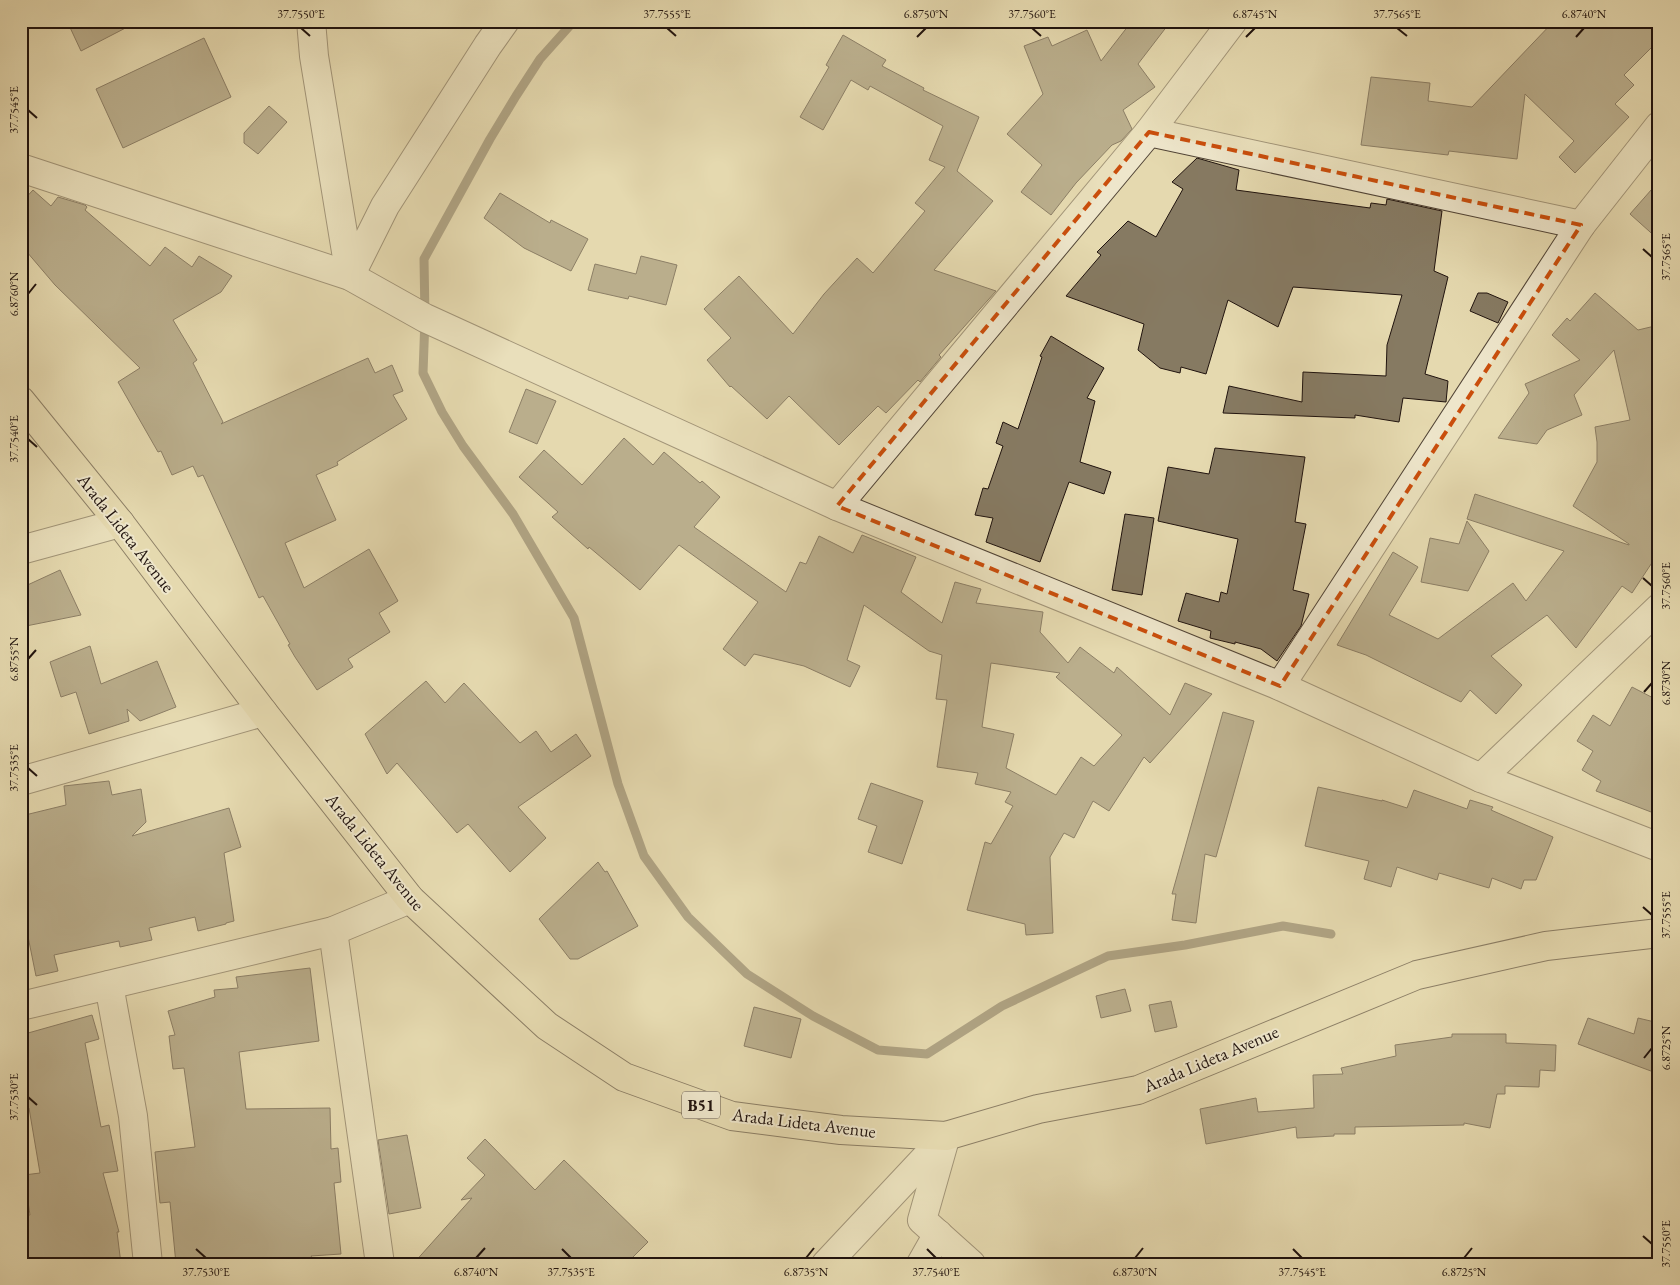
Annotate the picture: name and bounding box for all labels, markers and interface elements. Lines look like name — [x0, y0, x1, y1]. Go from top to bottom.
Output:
text: 37.7550°E — [277, 6, 325, 22]
text: 37.7555°E — [643, 6, 691, 22]
text: 6.8750°N — [904, 6, 949, 22]
text: 37.7560°E — [1008, 6, 1056, 22]
text: 6.8745°N — [1233, 6, 1278, 22]
text: 37.7565°E — [1373, 6, 1421, 22]
text: 6.8740°N — [1562, 6, 1607, 22]
text: 37.7545°E — [6, 86, 22, 134]
text: 37.7565°E — [1658, 233, 1674, 281]
text: 6.8760°N — [6, 271, 22, 316]
text: 37.7540°E — [6, 415, 22, 463]
street label: Arada Lideta Avenue — [72, 468, 180, 597]
text: 37.7560°E — [1658, 562, 1674, 610]
text: 6.8755°N — [6, 636, 22, 681]
text: 6.8730°N — [1658, 660, 1674, 705]
text: 37.7535°E — [6, 744, 22, 792]
street label: Arada Lideta Avenue — [320, 787, 430, 915]
text: 37.7555°E — [1658, 891, 1674, 939]
street label: Arada Lideta Avenue — [1139, 1020, 1282, 1098]
text: 6.8725°N — [1658, 1025, 1674, 1070]
text: 37.7530°E — [6, 1073, 22, 1121]
road number: B51 — [682, 1092, 720, 1118]
street label: Arada Lideta Avenue — [730, 1102, 877, 1143]
text: 37.7550°E — [1658, 1220, 1674, 1268]
text: 37.7530°E — [182, 1264, 230, 1280]
text: 6.8740°N — [454, 1264, 499, 1280]
text: 37.7535°E — [547, 1264, 595, 1280]
text: 6.8735°N — [784, 1264, 829, 1280]
text: 37.7540°E — [912, 1264, 960, 1280]
text: 6.8730°N — [1113, 1264, 1158, 1280]
text: 37.7545°E — [1278, 1264, 1326, 1280]
text: 6.8725°N — [1442, 1264, 1487, 1280]

